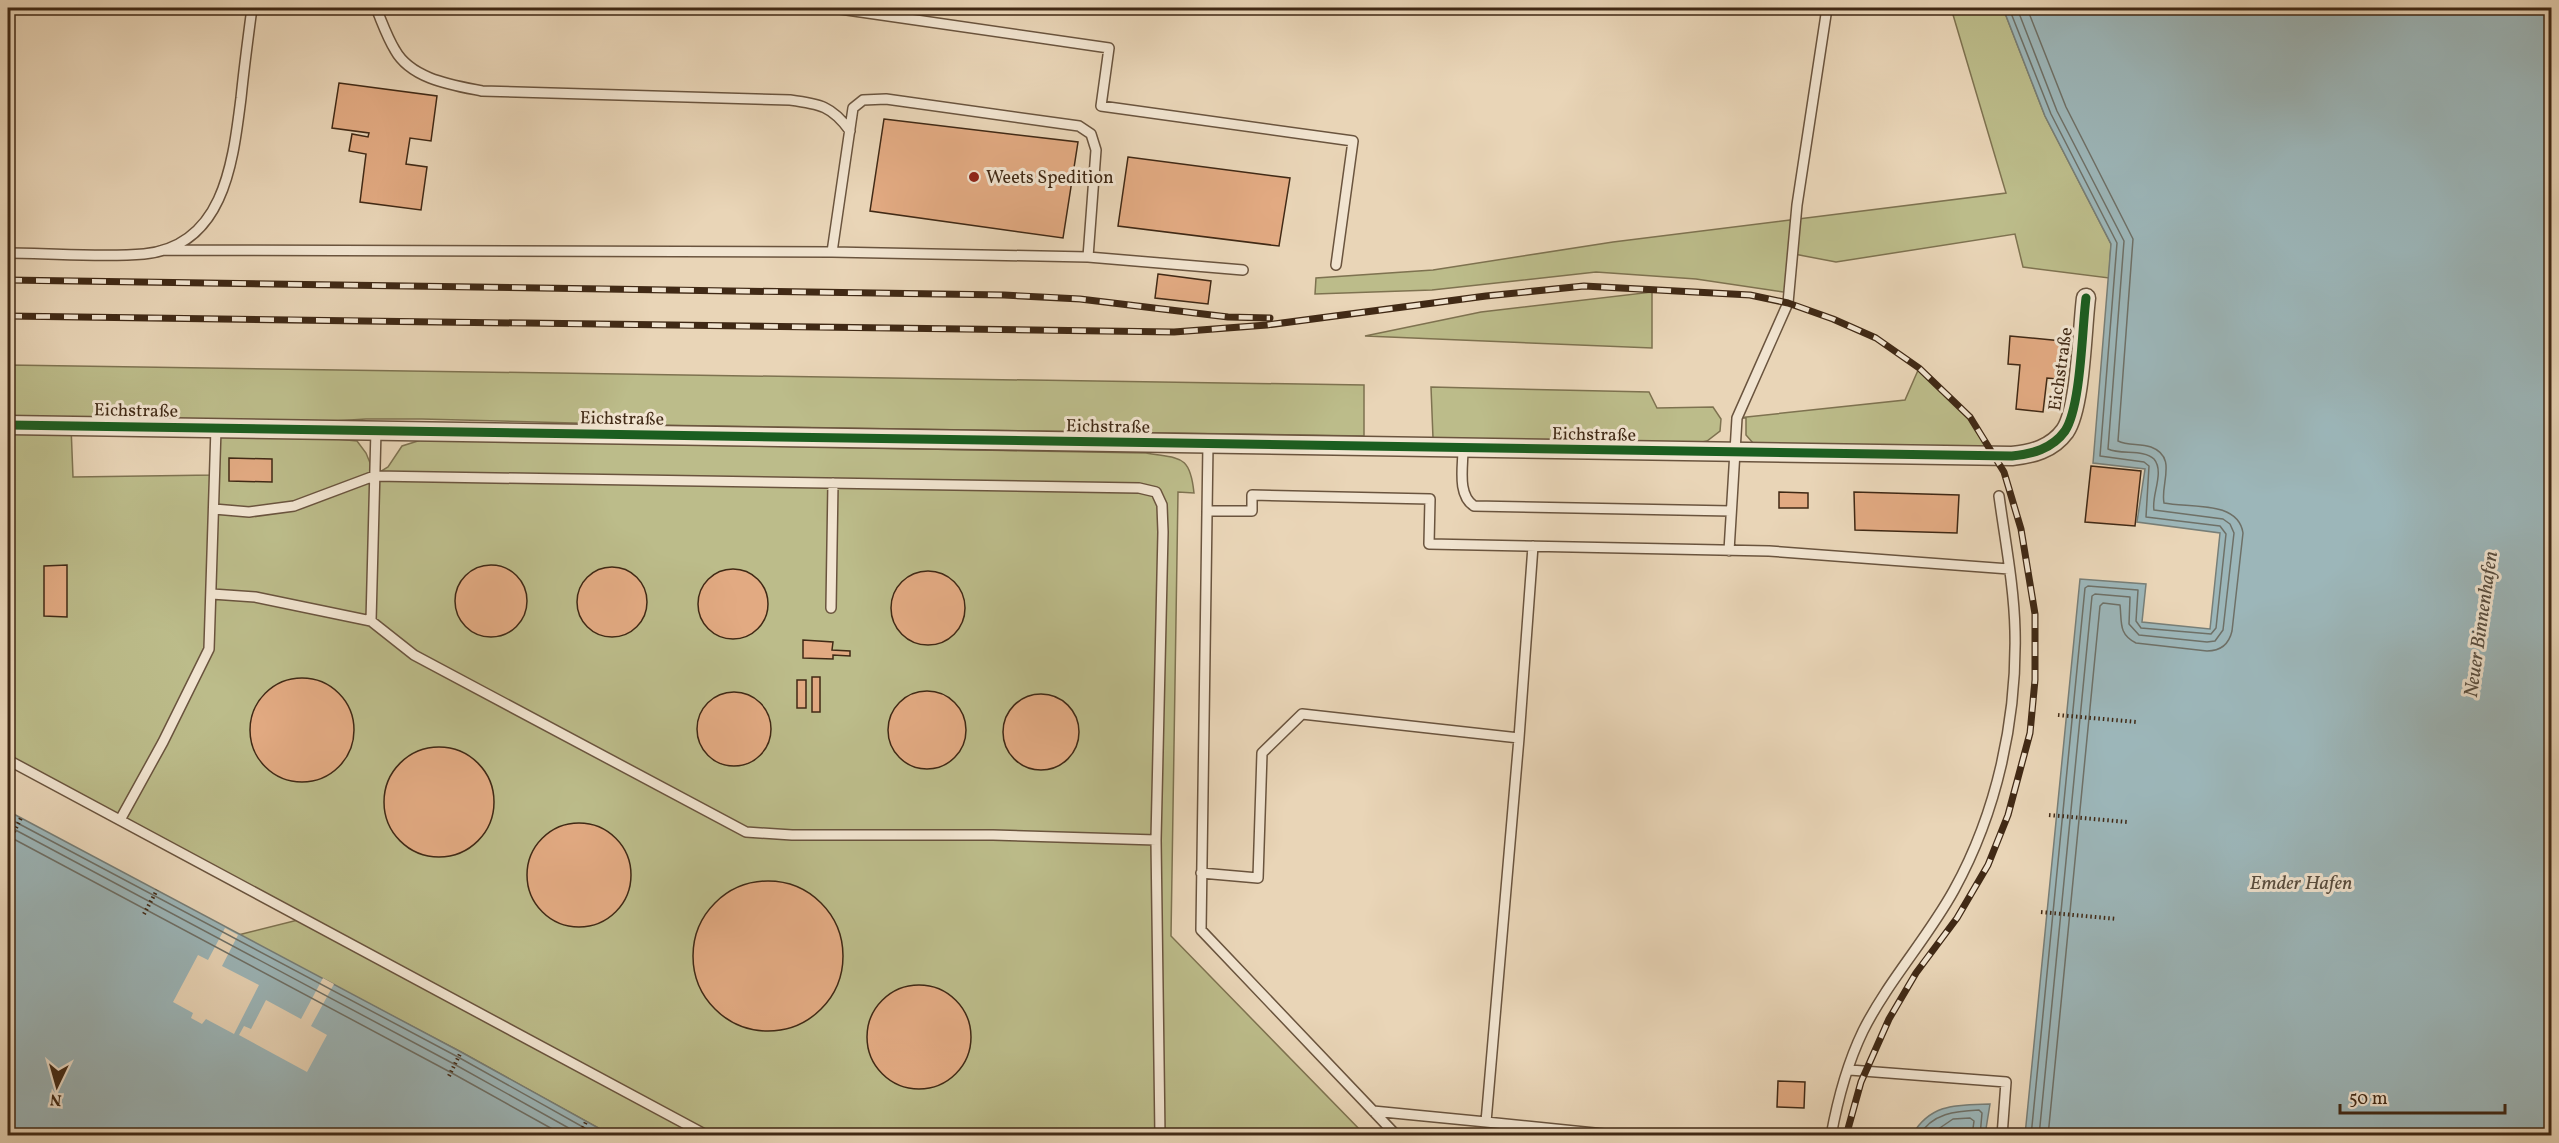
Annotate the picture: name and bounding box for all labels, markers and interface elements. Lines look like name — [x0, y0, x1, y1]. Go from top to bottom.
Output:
place label: Weets Spedition — [986, 166, 1114, 191]
marker: Weets Spedition — [967, 170, 981, 184]
street label: Eichstraße — [2043, 326, 2080, 413]
street label: Eichstraße — [94, 398, 178, 425]
street label: Eichstraße — [580, 406, 664, 433]
street label: Eichstraße — [1066, 414, 1150, 441]
street label: Eichstraße — [1552, 422, 1636, 449]
water label: Neuer Binnenhafen — [2458, 549, 2506, 699]
water label: Emder Hafen — [2250, 870, 2352, 898]
north arrow — [27, 1056, 87, 1116]
scale bar — [2340, 1077, 2505, 1115]
text: N — [49, 1087, 63, 1110]
text: 50 m — [2349, 1087, 2388, 1112]

